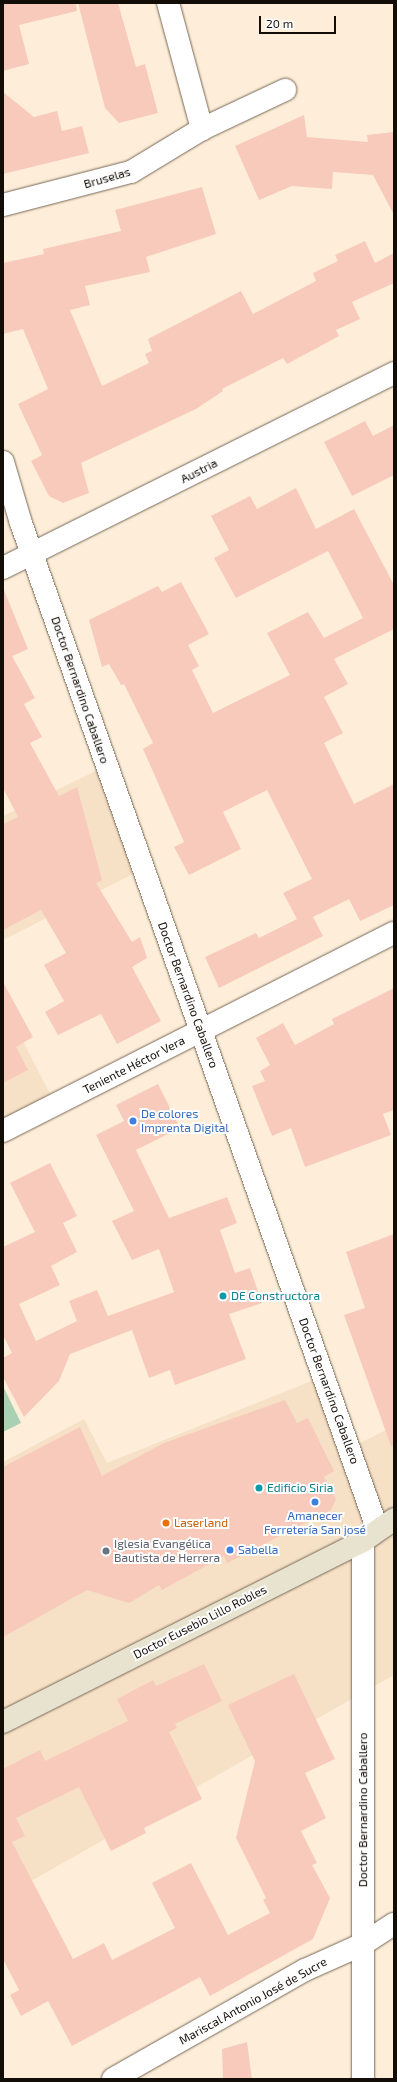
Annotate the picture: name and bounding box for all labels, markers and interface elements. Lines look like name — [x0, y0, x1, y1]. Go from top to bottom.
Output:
scale bar — [261, 8, 338, 34]
text: 20 m — [266, 16, 293, 30]
street label: Bruselas — [82, 164, 132, 192]
street label: Austria — [178, 456, 220, 486]
street label: Doctor Bernardino Caballero — [48, 615, 112, 765]
street label: Doctor Bernardino Caballero — [155, 920, 221, 1070]
street label: Teniente Héctor Vera — [80, 1033, 188, 1097]
place label: De colores Imprenta Digital — [141, 1107, 229, 1135]
marker: De colores Imprenta Digital — [128, 1116, 138, 1126]
place label: DE Constructora — [231, 1289, 320, 1303]
marker: DE Constructora — [218, 1291, 228, 1301]
street label: Doctor Bernardino Caballero — [296, 1316, 362, 1466]
place label: Edificio Siria — [267, 1481, 333, 1495]
marker: Edificio Siria — [254, 1483, 264, 1493]
marker: Amanecer Ferretería San josé — [310, 1497, 320, 1507]
place label: Amanecer Ferretería San josé — [264, 1509, 366, 1537]
place label: Laserland — [174, 1516, 228, 1530]
marker: Laserland — [161, 1518, 171, 1528]
place label: Iglesia Evangélica Bautista de Herrera — [114, 1537, 220, 1565]
place label: Sabella — [238, 1543, 278, 1557]
marker: Sabella — [225, 1545, 235, 1555]
marker: Iglesia Evangélica Bautista de Herrera — [101, 1546, 111, 1556]
street label: Doctor Eusebio Lillo Robles — [131, 1582, 269, 1662]
street label: Doctor Bernardino Caballero — [356, 1733, 370, 1887]
street label: Mariscal Antonio José de Sucre — [176, 1954, 330, 2048]

